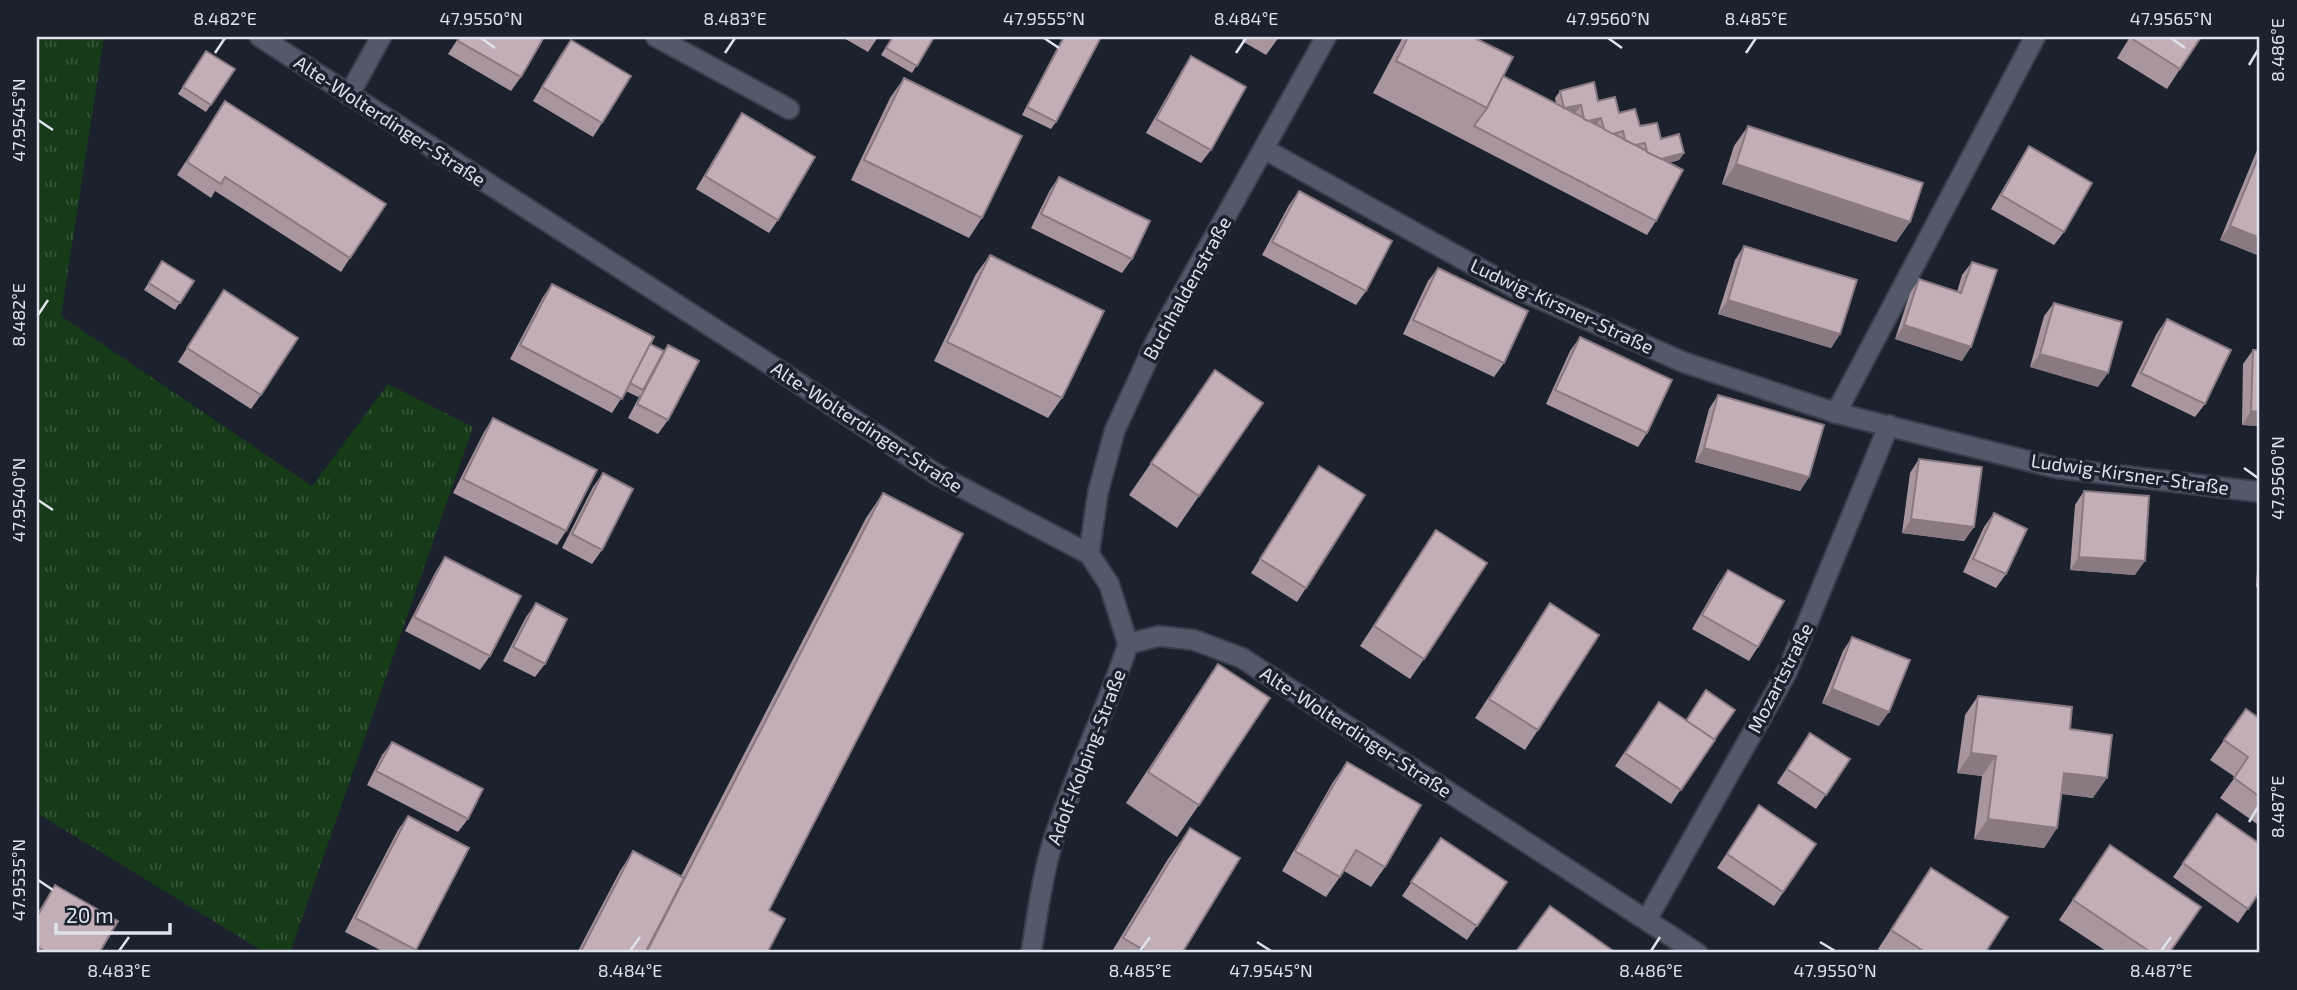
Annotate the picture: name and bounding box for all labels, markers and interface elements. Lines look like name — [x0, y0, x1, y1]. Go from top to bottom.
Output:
text: 8.482°E — [193, 7, 257, 29]
text: 47.9550°N — [439, 7, 523, 29]
text: 8.483°E — [703, 7, 767, 29]
text: 47.9555°N — [1003, 7, 1085, 29]
text: 8.484°E — [1214, 7, 1278, 29]
text: 47.9560°N — [1566, 7, 1650, 29]
text: 8.485°E — [1724, 7, 1788, 29]
text: 47.9565°N — [2130, 7, 2212, 29]
text: 8.486°E — [2266, 18, 2288, 82]
street label: Alte-Wolterdinger-Straße — [290, 50, 490, 191]
text: 47.9545°N — [7, 78, 29, 162]
street label: Buchhaldenstraße — [1138, 212, 1235, 363]
street label: Ludwig-Kirsner-Straße — [1467, 253, 1657, 358]
text: 8.482°E — [7, 283, 29, 347]
street label: Alte-Wolterdinger-Straße — [767, 356, 967, 497]
text: 47.9560°N — [2266, 436, 2288, 520]
street label: Ludwig-Kirsner-Straße — [2030, 448, 2230, 499]
text: 47.9540°N — [7, 458, 29, 542]
street label: Mozartstraße — [1742, 619, 1817, 737]
street label: Alte-Wolterdinger-Straße — [1256, 661, 1456, 802]
street label: Adolf-Kolping-Straße — [1041, 666, 1130, 848]
text: 8.487°E — [2266, 776, 2288, 838]
text: 47.9535°N — [7, 839, 29, 921]
scale bar — [56, 892, 170, 936]
text: 20 m — [66, 902, 114, 927]
text: 8.483°E — [87, 959, 151, 981]
text: 8.484°E — [598, 959, 662, 981]
text: 8.485°E — [1108, 959, 1172, 981]
text: 47.9545°N — [1229, 959, 1313, 981]
text: 8.486°E — [1619, 959, 1683, 981]
text: 47.9550°N — [1793, 959, 1877, 981]
text: 8.487°E — [2130, 959, 2192, 981]

